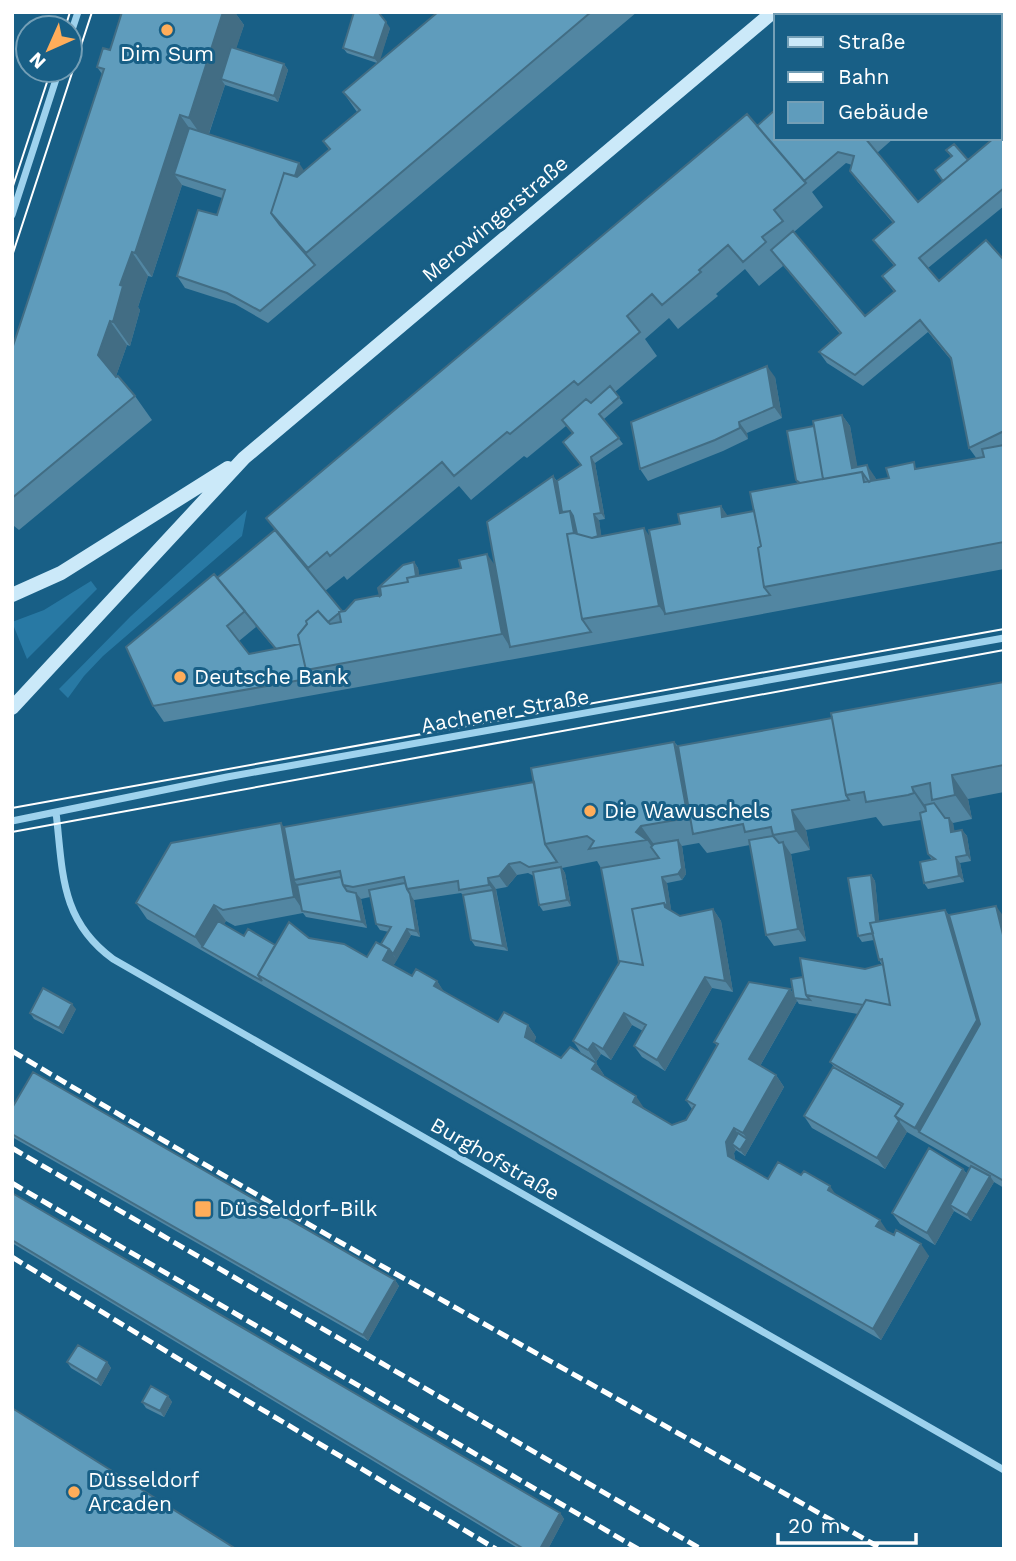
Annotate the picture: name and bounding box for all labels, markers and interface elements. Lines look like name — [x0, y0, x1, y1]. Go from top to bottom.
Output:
north arrow — [14, 14, 84, 84]
legend — [774, 14, 1002, 140]
marker: Dim Sum — [159, 22, 175, 38]
text: Straße — [838, 29, 906, 54]
place label: Dim Sum — [120, 41, 214, 66]
text: N — [24, 48, 50, 74]
text: Bahn — [838, 64, 890, 89]
text: Gebäude — [838, 99, 929, 124]
street label: Merowingerstraße — [417, 150, 573, 287]
place label: Deutsche Bank — [194, 664, 349, 689]
marker: Deutsche Bank — [172, 669, 188, 685]
street label: Aachener Straße — [419, 683, 591, 738]
place label: Die Wawuschels — [604, 798, 770, 823]
marker: Die Wawuschels — [582, 803, 598, 819]
street label: Burghofstraße — [426, 1112, 564, 1206]
place label: Düsseldorf-Bilk — [219, 1196, 377, 1221]
marker: Düsseldorf-Bilk — [193, 1199, 213, 1219]
place label: Düsseldorf Arcaden — [88, 1467, 199, 1516]
marker: Düsseldorf Arcaden — [66, 1484, 82, 1500]
scale bar — [778, 1502, 916, 1546]
text: 20 m — [788, 1513, 840, 1538]

